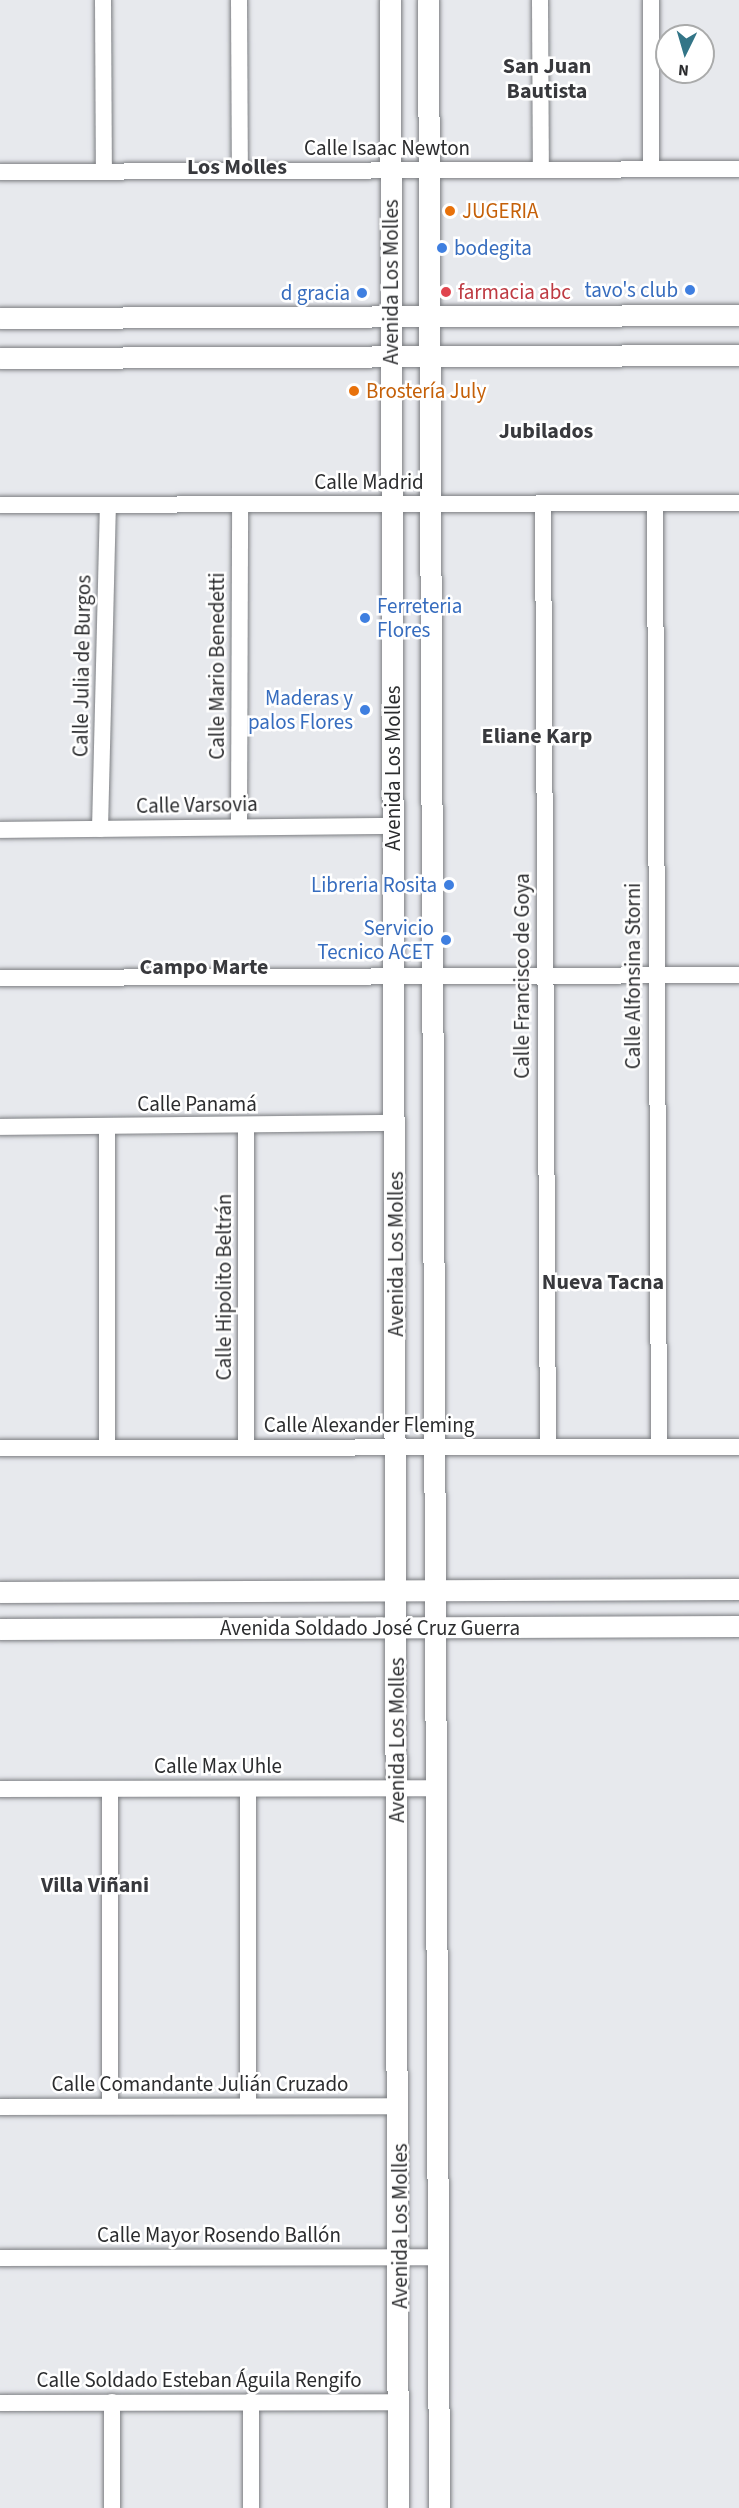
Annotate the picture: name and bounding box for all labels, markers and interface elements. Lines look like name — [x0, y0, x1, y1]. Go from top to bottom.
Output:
north arrow — [655, 24, 715, 84]
district label: San Juan Bautista — [503, 53, 591, 104]
text: N — [677, 59, 690, 81]
street label: Calle Isaac Newton — [304, 135, 470, 161]
district label: Los Molles — [187, 155, 287, 181]
place label: JUGERIA — [462, 198, 539, 224]
street label: Avenida Los Molles — [378, 199, 404, 365]
marker: JUGERIA — [443, 204, 457, 218]
place label: bodegita — [454, 235, 532, 261]
marker: bodegita — [435, 241, 449, 255]
place label: tavo's club — [584, 277, 678, 303]
place label: farmacia abc — [458, 279, 571, 305]
place label: d gracia — [281, 280, 350, 306]
marker: tavo's club — [683, 283, 697, 297]
marker: farmacia abc — [439, 285, 453, 299]
marker: d gracia — [355, 286, 369, 300]
place label: Brostería July — [366, 378, 486, 404]
marker: Brostería July — [347, 384, 361, 398]
district label: Jubilados — [499, 419, 593, 445]
street label: Calle Madrid — [314, 469, 424, 495]
street label: Calle Mario Benedetti — [204, 572, 230, 760]
street label: Calle Julia de Burgos — [68, 575, 96, 757]
place label: Ferreteria Flores — [377, 593, 462, 643]
marker: Ferreteria Flores — [358, 611, 372, 625]
place label: Maderas y palos Flores — [248, 685, 353, 735]
street label: Avenida Los Molles — [380, 685, 406, 851]
marker: Maderas y palos Flores — [358, 703, 372, 717]
district label: Eliane Karp — [482, 724, 592, 750]
street label: Calle Varsovia — [136, 791, 258, 819]
place label: Libreria Rosita — [311, 872, 437, 898]
street label: Calle Francisco de Goya — [509, 873, 535, 1079]
marker: Libreria Rosita — [442, 878, 456, 892]
street label: Calle Alfonsina Storni — [620, 883, 646, 1069]
place label: Servicio Tecnico ACET — [317, 915, 434, 965]
marker: Servicio Tecnico ACET — [439, 933, 453, 947]
district label: Campo Marte — [139, 955, 269, 981]
street label: Calle Panamá — [137, 1091, 257, 1117]
street label: Avenida Los Molles — [383, 1171, 409, 1337]
street label: Calle Hipolito Beltrán — [211, 1194, 237, 1380]
district label: Nueva Tacna — [542, 1270, 664, 1296]
street label: Calle Alexander Fleming — [264, 1412, 474, 1438]
street label: Avenida Soldado José Cruz Guerra — [220, 1615, 520, 1641]
street label: Avenida Los Molles — [384, 1657, 410, 1823]
street label: Calle Max Uhle — [154, 1753, 282, 1779]
district label: Villa Viñani — [41, 1873, 149, 1899]
street label: Calle Comandante Julián Cruzado — [52, 2071, 348, 2097]
street label: Avenida Los Molles — [387, 2143, 413, 2309]
street label: Calle Mayor Rosendo Ballón — [97, 2222, 341, 2248]
street label: Calle Soldado Esteban Águila Rengifo — [36, 2367, 362, 2393]

